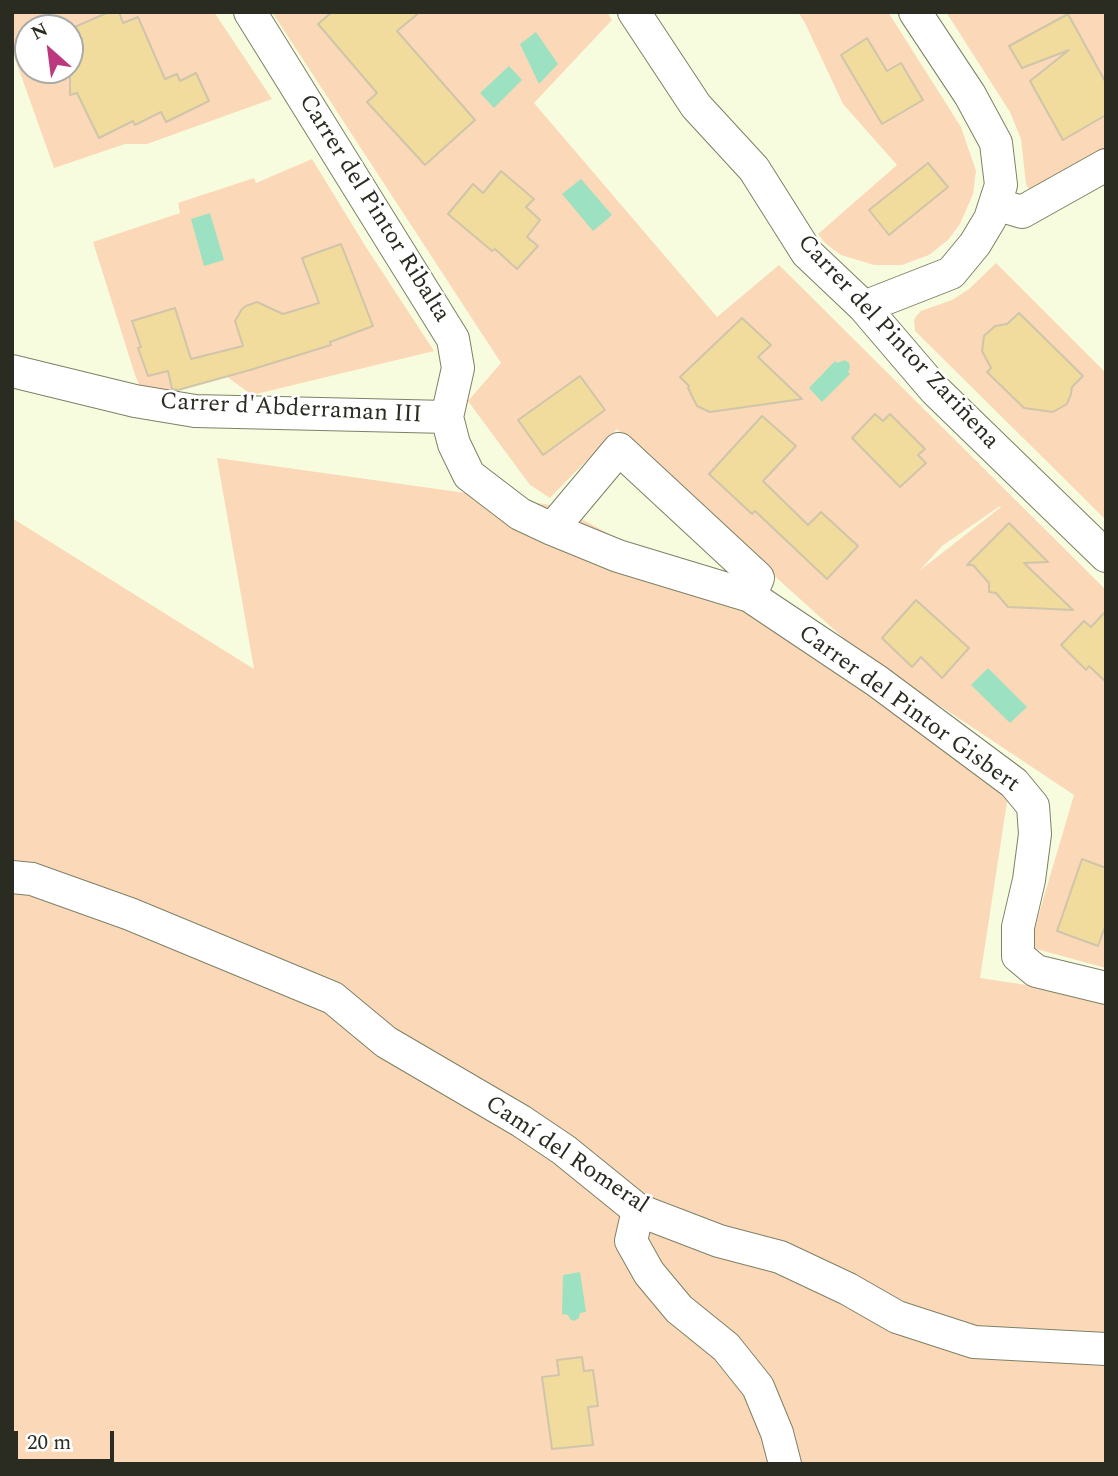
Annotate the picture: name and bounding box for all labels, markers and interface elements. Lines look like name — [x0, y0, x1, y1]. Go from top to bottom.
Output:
north arrow — [14, 14, 84, 84]
text: N — [26, 15, 53, 48]
street label: Carrer del Pintor Ribalta — [291, 90, 455, 328]
street label: Carrer del Pintor Zariñena — [790, 230, 1004, 456]
street label: Carrer d'Abderraman III — [159, 389, 423, 431]
street label: Carrer del Pintor Gisbert — [792, 620, 1024, 800]
street label: Camí del Romeral — [479, 1091, 653, 1221]
scale bar — [18, 1416, 117, 1460]
text: 20 m — [27, 1427, 71, 1459]

